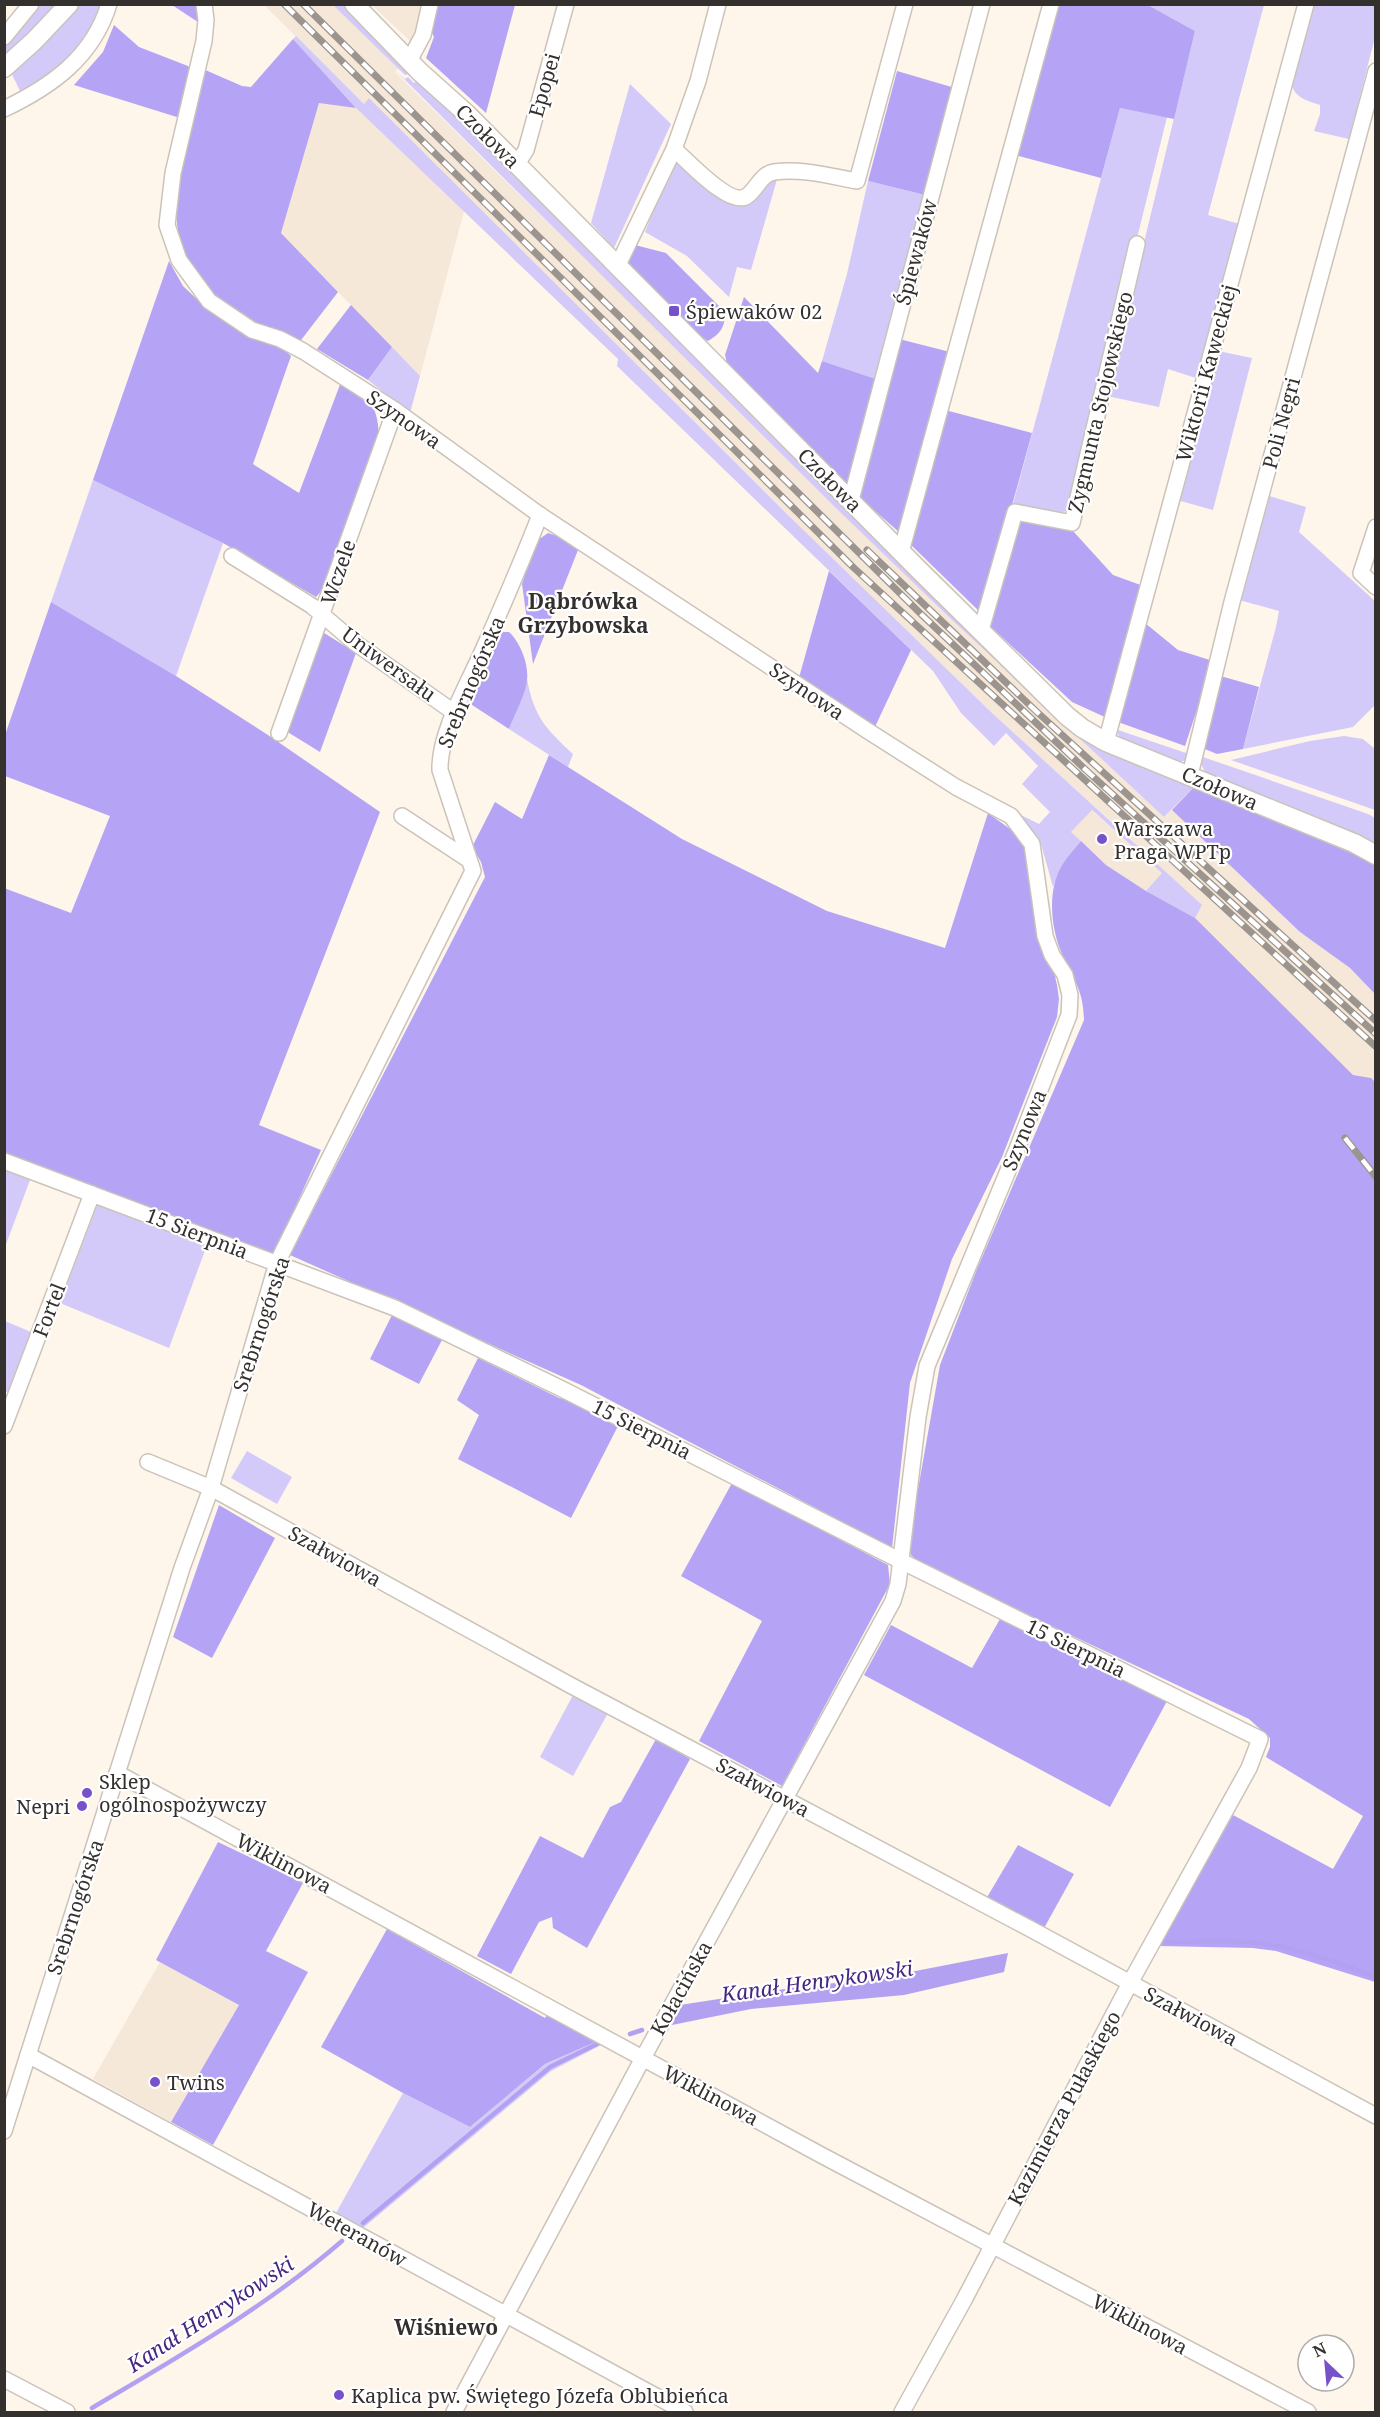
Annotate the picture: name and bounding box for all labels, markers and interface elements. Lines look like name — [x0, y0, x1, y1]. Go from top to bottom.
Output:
street label: Epopei — [522, 49, 566, 120]
street label: Czołowa — [450, 98, 526, 174]
street label: Śpiewaków — [889, 195, 943, 308]
street label: Wiktorii Kaweckiej — [1169, 281, 1243, 465]
street label: Zygmunta Stojowskiego — [1061, 289, 1139, 515]
place label: Śpiewaków 02 — [686, 298, 822, 325]
marker: Śpiewaków 02 — [667, 304, 681, 318]
street label: Poli Negri — [1256, 374, 1306, 472]
street label: Szynowa — [361, 383, 447, 455]
street label: Czołowa — [792, 442, 868, 518]
street label: Wczele — [314, 536, 362, 608]
district label: Dąbrówka Grzybowska — [518, 587, 649, 639]
street label: Srebrnogórska — [431, 612, 511, 752]
street label: Uniwersału — [336, 621, 442, 708]
street label: Szynowa — [764, 656, 850, 726]
street label: Czołowa — [1178, 760, 1262, 816]
place label: Warszawa Praga WPTp — [1114, 815, 1231, 865]
marker: Warszawa Praga WPTp — [1095, 832, 1109, 846]
street label: Szynowa — [995, 1085, 1053, 1175]
street label: 15 Sierpnia — [142, 1201, 252, 1265]
street label: Srebrnogórska — [226, 1253, 296, 1395]
street label: Fortel — [26, 1279, 72, 1341]
street label: 15 Sierpnia — [588, 1392, 696, 1466]
street label: Szałwiowa — [284, 1519, 386, 1593]
street label: 15 Sierpnia — [1022, 1612, 1130, 1684]
street label: Szałwiowa — [711, 1751, 815, 1823]
place label: Sklep ogólnospożywczy — [99, 1768, 267, 1818]
marker: Sklep ogólnospożywczy — [80, 1786, 94, 1800]
place label: Nepri — [16, 1793, 71, 1820]
marker: Nepri — [75, 1799, 89, 1813]
street label: Wiklinowa — [231, 1827, 337, 1899]
street label: Srebrnogórska — [40, 1836, 110, 1978]
street label: Kołacińska — [644, 1936, 718, 2040]
water label: Kanał Henrykowski — [718, 1954, 915, 2008]
street label: Szałwiowa — [1139, 1980, 1243, 2052]
street label: Kazimierza Pułaskiego — [1001, 2006, 1127, 2210]
street label: Wiklinowa — [658, 2059, 764, 2131]
place label: Twins — [167, 2069, 225, 2096]
marker: Twins — [148, 2075, 162, 2089]
street label: Weteranów — [302, 2195, 412, 2273]
water label: Kanał Henrykowski — [121, 2249, 299, 2379]
street label: Wiklinowa — [1087, 2288, 1193, 2360]
district label: Wiśniewo — [394, 2313, 498, 2341]
north arrow — [1296, 2333, 1356, 2393]
text: N — [1309, 2337, 1330, 2362]
place label: Kaplica pw. Świętego Józefa Oblubieńca — [351, 2382, 729, 2409]
marker: Kaplica pw. Świętego Józefa Oblubieńca — [332, 2388, 346, 2402]

